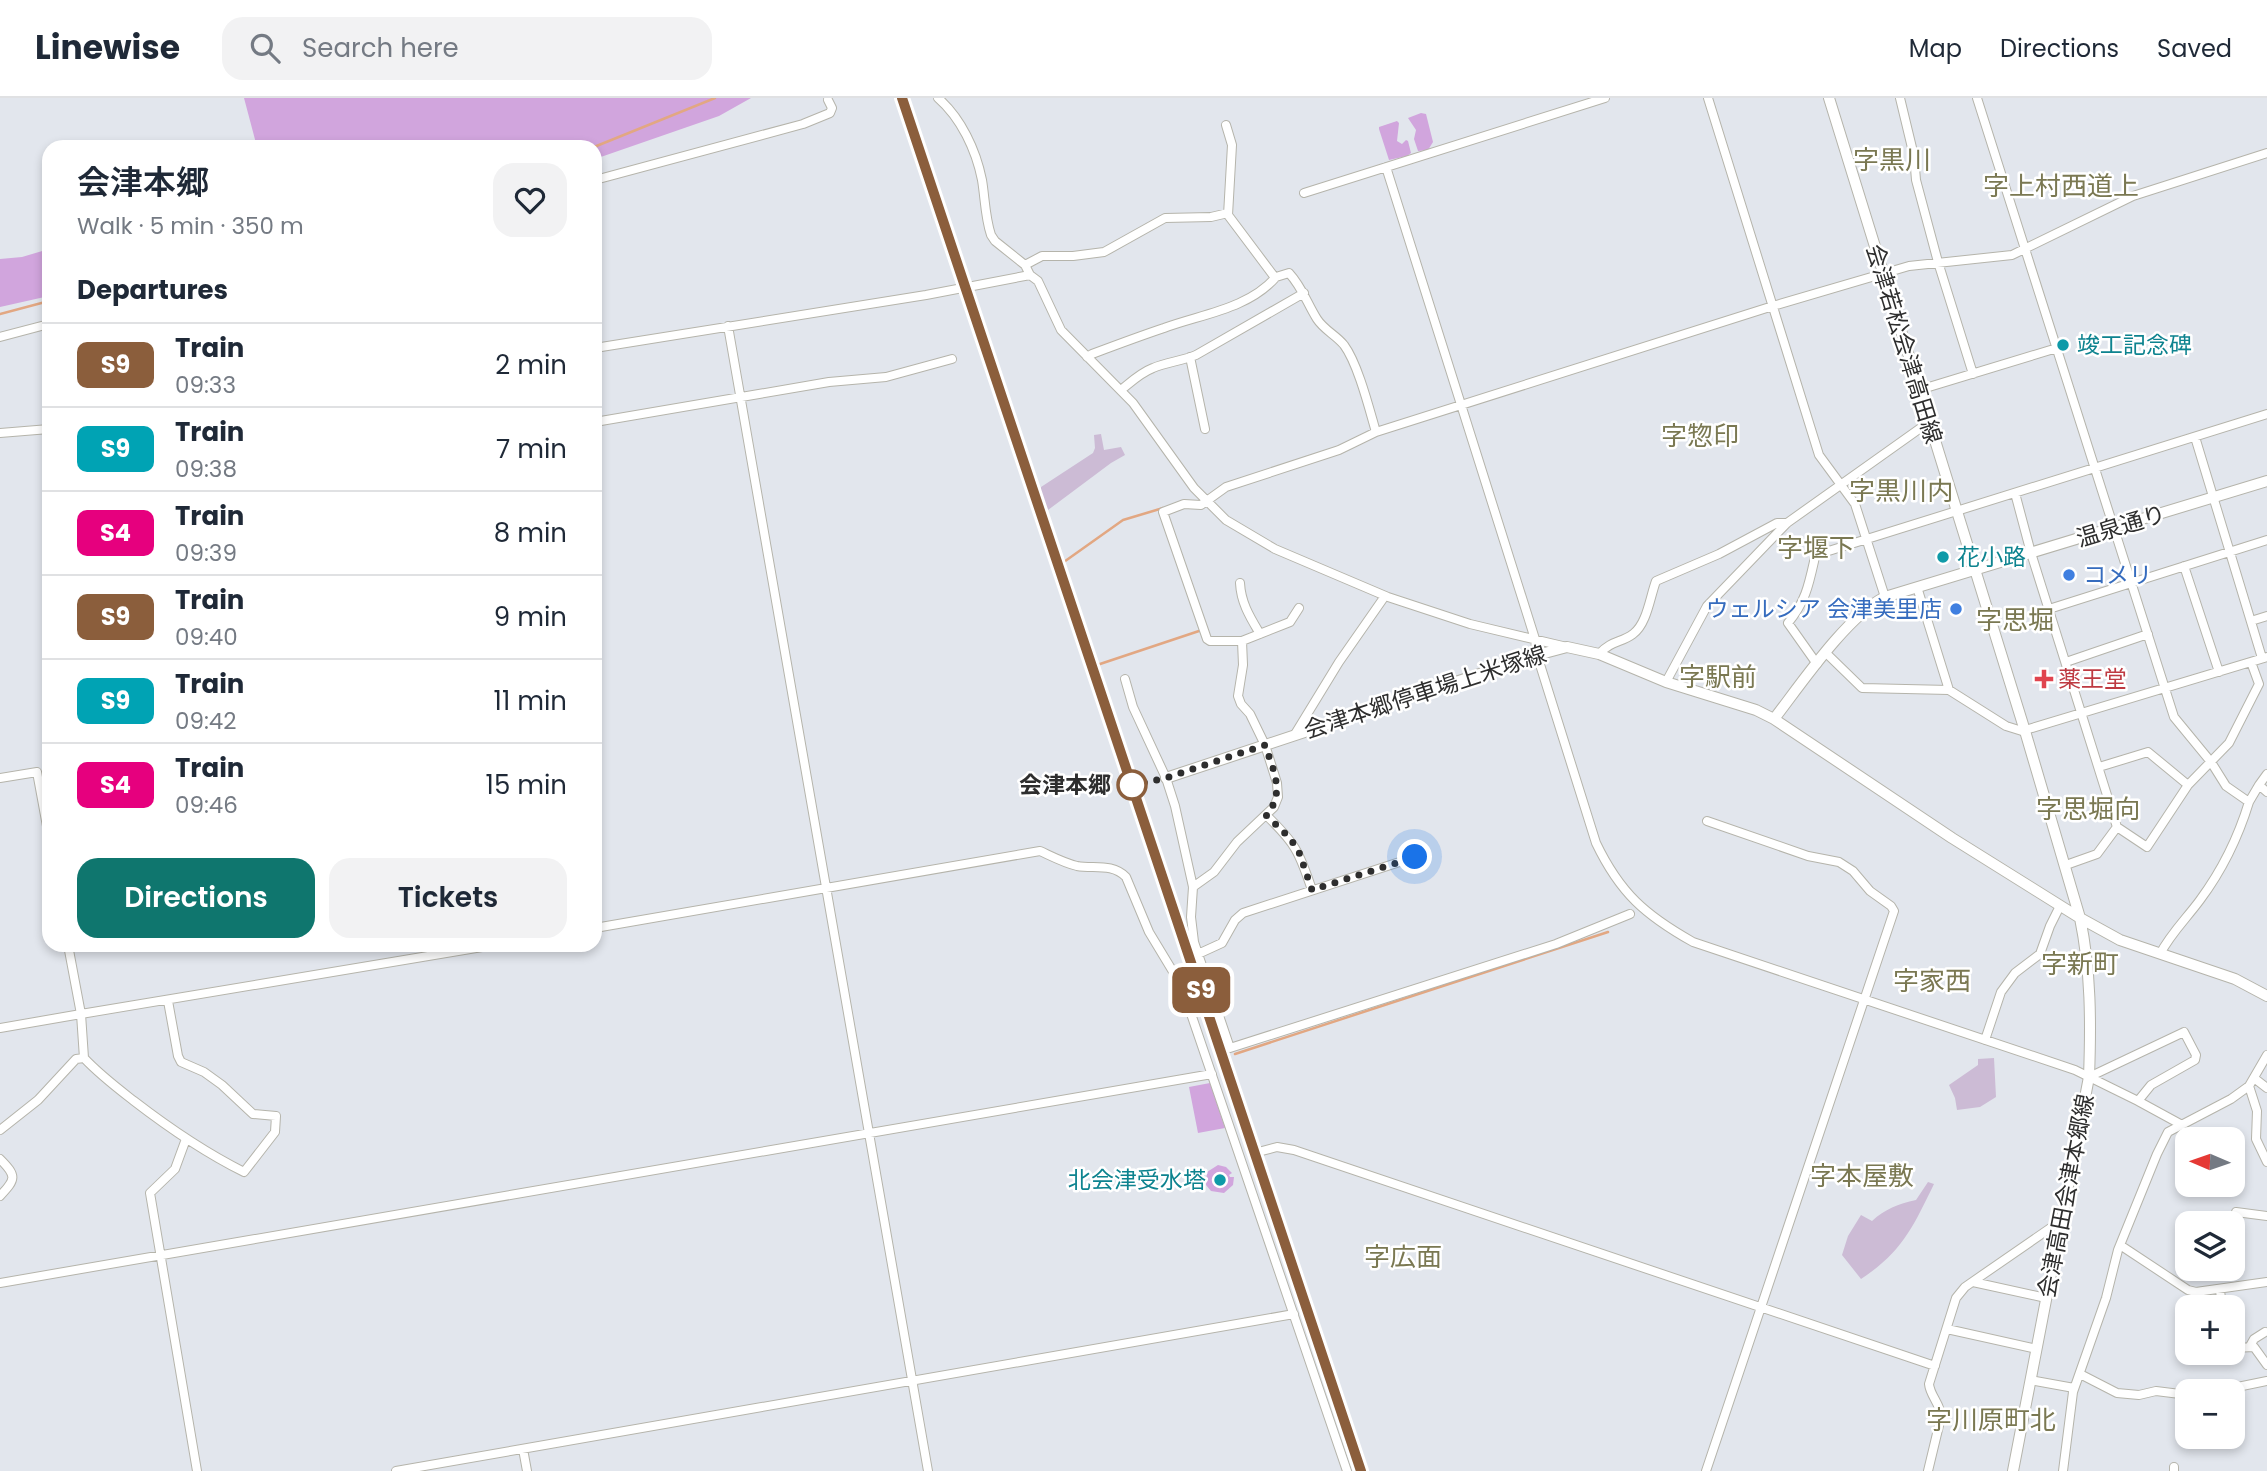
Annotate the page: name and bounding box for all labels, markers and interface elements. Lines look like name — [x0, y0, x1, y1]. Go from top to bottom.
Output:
search box — [222, 17, 712, 80]
text: Linewise — [35, 24, 180, 71]
icon: search — [246, 29, 284, 67]
text: Search here — [302, 30, 459, 66]
text: Map — [1909, 32, 1962, 65]
text: Directions — [2000, 32, 2119, 65]
text: Saved — [2157, 32, 2232, 65]
district label: 字黒川 — [1853, 142, 1931, 178]
text: 会津本郷 — [77, 159, 209, 206]
button: heart — [493, 163, 567, 237]
district label: 字上村西道上 — [1983, 168, 2139, 204]
text: Walk · 5 min · 350 m — [77, 210, 304, 242]
street label: 会津若松会津高田線 — [1858, 240, 1950, 448]
text: Departures — [77, 272, 228, 308]
place label: 竣工記念碑 — [2077, 329, 2192, 361]
text: Train — [175, 330, 244, 366]
marker: 竣工記念碑 — [2055, 337, 2071, 353]
text: 2 min — [495, 347, 567, 383]
text: S9 — [101, 348, 130, 381]
text: 09:33 — [175, 369, 236, 401]
text: Train — [175, 414, 244, 450]
district label: 字惣印 — [1661, 418, 1739, 454]
text: 7 min — [496, 431, 567, 467]
text: S9 — [101, 432, 130, 465]
text: 09:38 — [175, 453, 237, 485]
district label: 字黒川内 — [1849, 473, 1953, 509]
street label: 温泉通り — [2072, 497, 2170, 555]
text: Train — [175, 498, 244, 534]
text: 8 min — [494, 515, 567, 551]
text: S4 — [100, 516, 131, 549]
district label: 字堰下 — [1777, 530, 1855, 566]
text: 09:39 — [175, 537, 237, 569]
place label: 花小路 — [1957, 541, 2026, 573]
marker: 花小路 — [1935, 549, 1951, 565]
place label: コメリ — [2083, 559, 2152, 591]
marker: コメリ — [2061, 567, 2077, 583]
text: Train — [175, 582, 244, 618]
place label: ウェルシア 会津美里店 — [1706, 593, 1942, 625]
text: 9 min — [494, 599, 567, 635]
text: S9 — [101, 600, 130, 633]
marker: ウェルシア 会津美里店 — [1948, 601, 1964, 617]
district label: 字思堀 — [1976, 602, 2054, 638]
text: 09:40 — [175, 621, 238, 653]
street label: 会津本郷停車場上米塚線 — [1300, 638, 1550, 746]
district label: 字駅前 — [1679, 659, 1757, 695]
place label: 薬王堂 — [2058, 663, 2127, 695]
text: Train — [175, 666, 244, 702]
marker: 薬王堂 — [2036, 671, 2052, 687]
text: 11 min — [494, 683, 567, 719]
text: S9 — [101, 684, 130, 717]
text: 09:42 — [175, 705, 237, 737]
text: Train — [175, 750, 244, 786]
text: 15 min — [486, 767, 567, 803]
text: S4 — [100, 768, 131, 801]
place label: 会津本郷 — [1019, 769, 1111, 801]
marker: 会津本郷 — [1117, 770, 1147, 800]
text: 09:46 — [175, 789, 238, 821]
district label: 字思堀向 — [2036, 791, 2140, 827]
your location — [1397, 839, 1432, 874]
button: Directions — [77, 858, 315, 938]
button: Tickets — [329, 858, 567, 938]
district label: 字新町 — [2041, 946, 2119, 982]
district label: 字家西 — [1893, 963, 1971, 999]
line badge: S9 — [1170, 967, 1232, 1013]
text: S9 — [1186, 973, 1216, 1006]
street label: 会津高田会津本郷線 — [2031, 1091, 2101, 1301]
north arrow — [2175, 1127, 2245, 1197]
map controls — [2175, 1127, 2245, 1449]
district label: 字本屋敷 — [1810, 1158, 1914, 1194]
place label: 北会津受水塔 — [1068, 1164, 1206, 1196]
marker: 北会津受水塔 — [1212, 1172, 1228, 1188]
button: layers — [2175, 1211, 2245, 1281]
district label: 字広面 — [1364, 1239, 1442, 1275]
button: + — [2175, 1295, 2245, 1365]
button: − — [2175, 1379, 2245, 1449]
district label: 字川原町北 — [1926, 1402, 2056, 1438]

